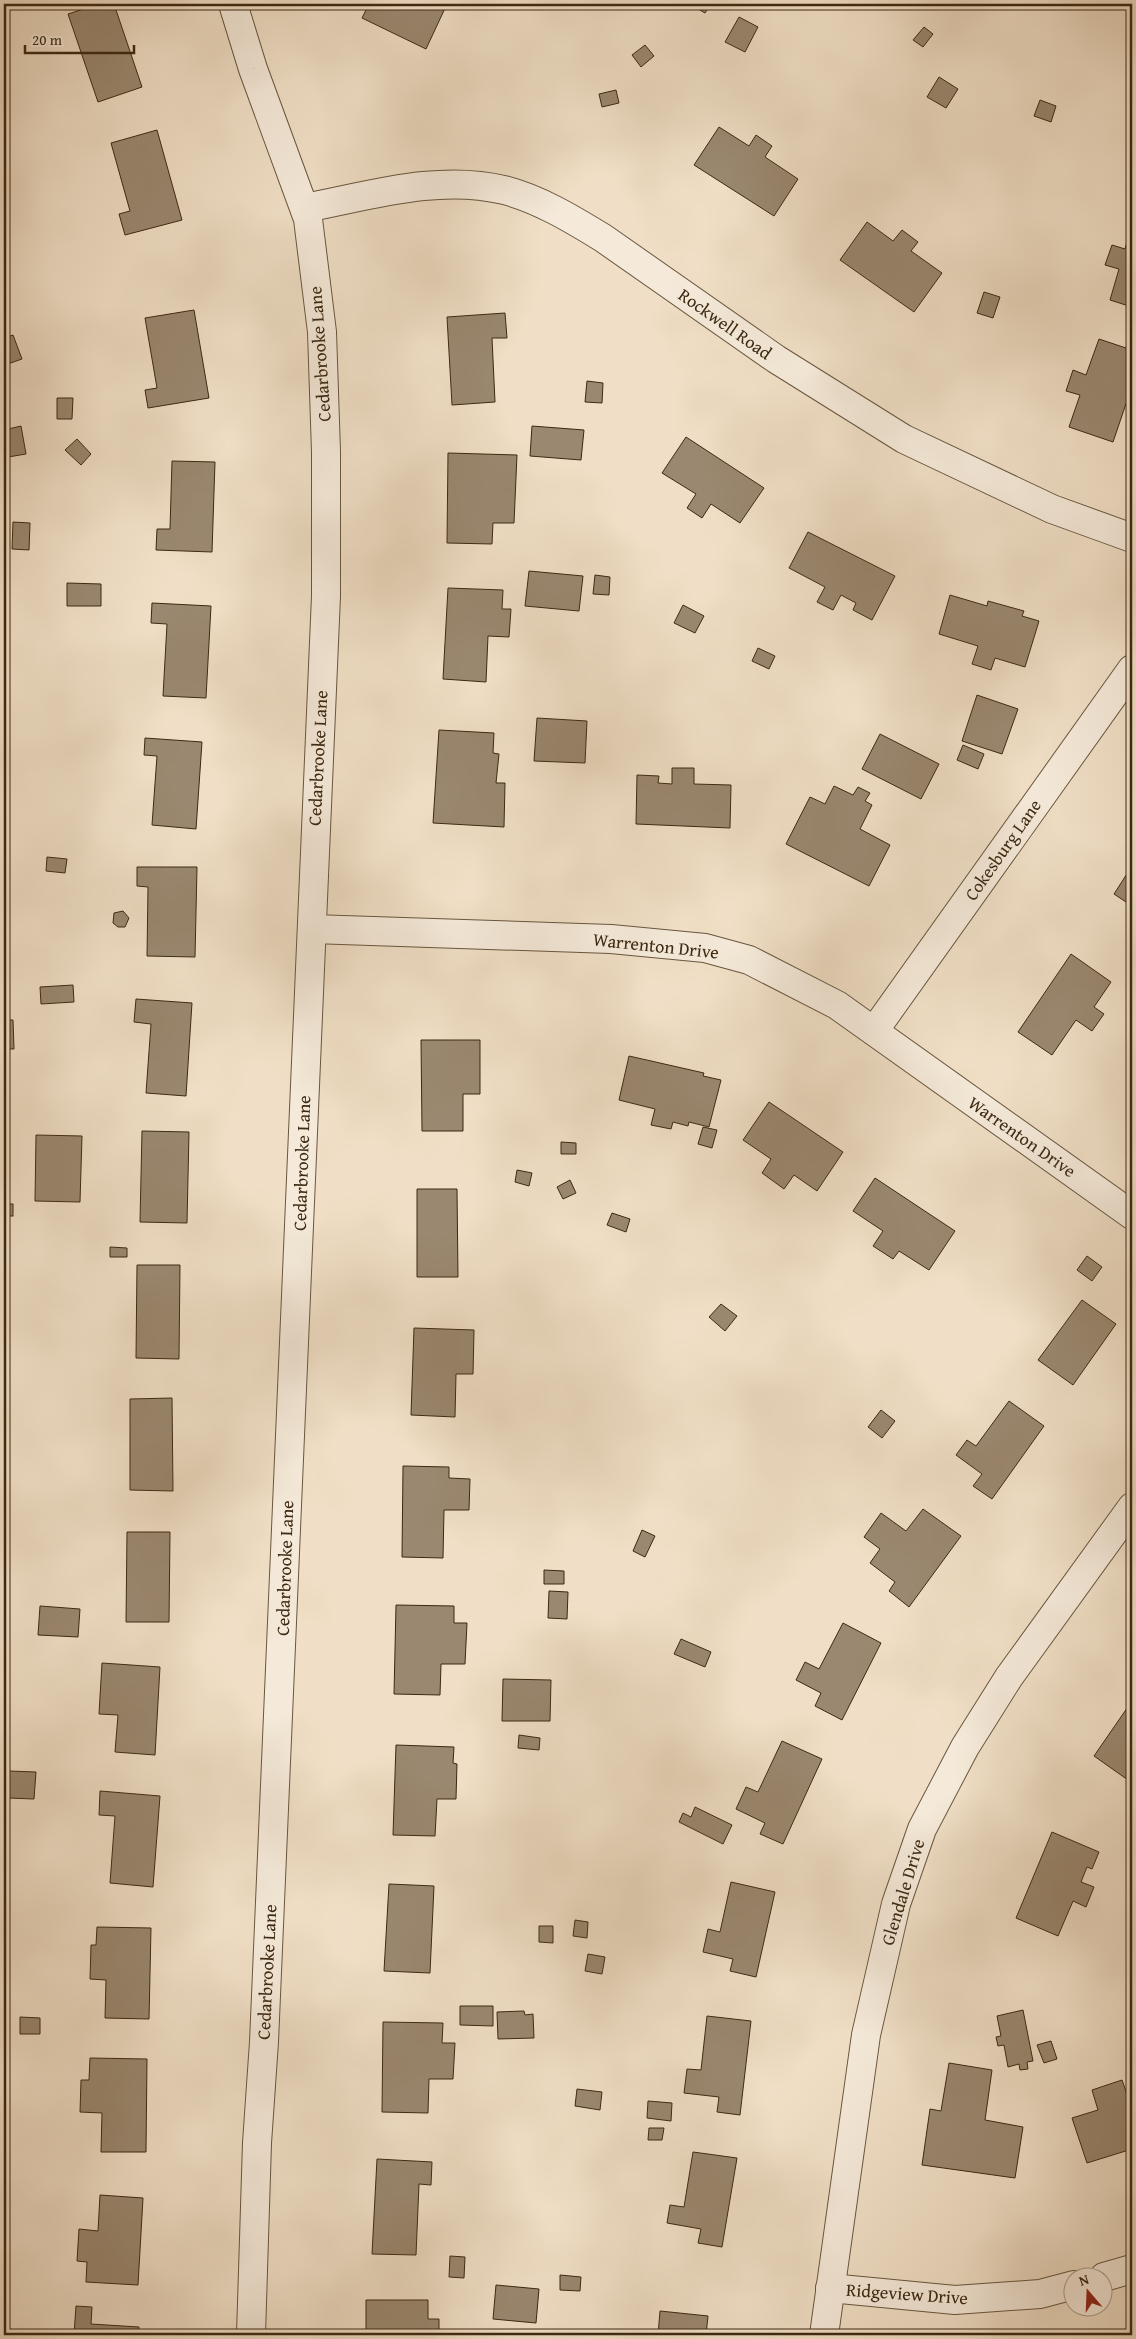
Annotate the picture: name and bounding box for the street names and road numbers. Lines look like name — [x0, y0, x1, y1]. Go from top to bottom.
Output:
street label: Rockwell Road — [673, 281, 778, 366]
street label: Cedarbrooke Lane — [301, 285, 338, 423]
street label: Cedarbrooke Lane — [300, 690, 335, 826]
street label: Cokesburg Lane — [958, 793, 1048, 906]
street label: Warrenton Drive — [592, 925, 720, 966]
street label: Warrenton Drive — [963, 1089, 1082, 1184]
street label: Cedarbrooke Lane — [286, 1095, 317, 1231]
street label: Cedarbrooke Lane — [269, 1500, 300, 1636]
street label: Glendale Drive — [874, 1835, 932, 1948]
street label: Cedarbrooke Lane — [249, 1904, 284, 2040]
street label: Ridgeview Drive — [845, 2276, 969, 2311]

